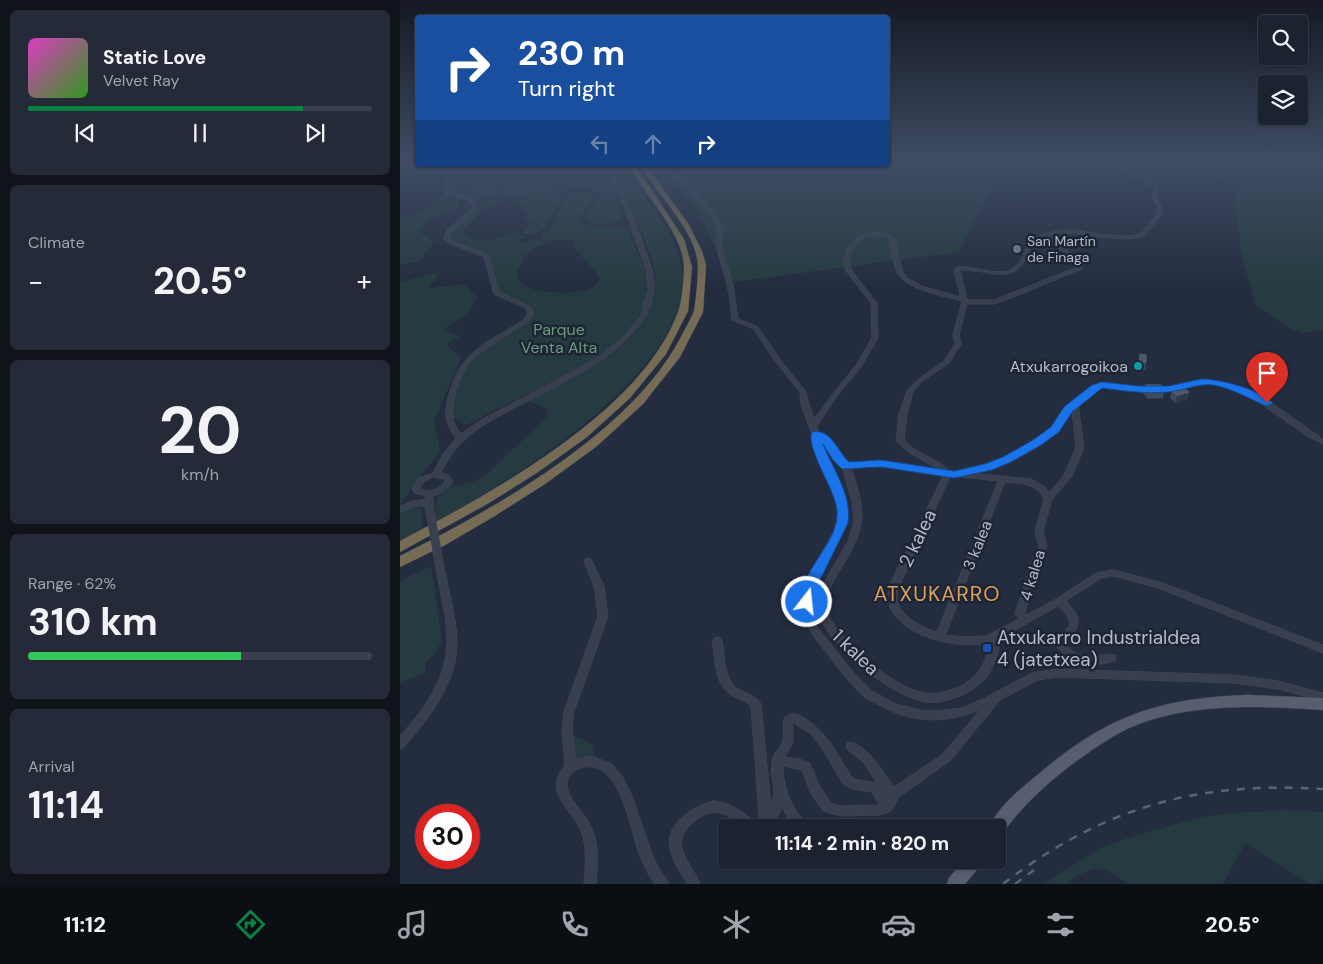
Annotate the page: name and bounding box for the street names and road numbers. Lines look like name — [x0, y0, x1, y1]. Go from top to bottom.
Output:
street label: 2 kalea — [893, 505, 942, 571]
street label: 3 kalea — [958, 517, 997, 573]
street label: 4 kalea — [1015, 547, 1050, 603]
street label: 1 kalea — [827, 624, 885, 681]

